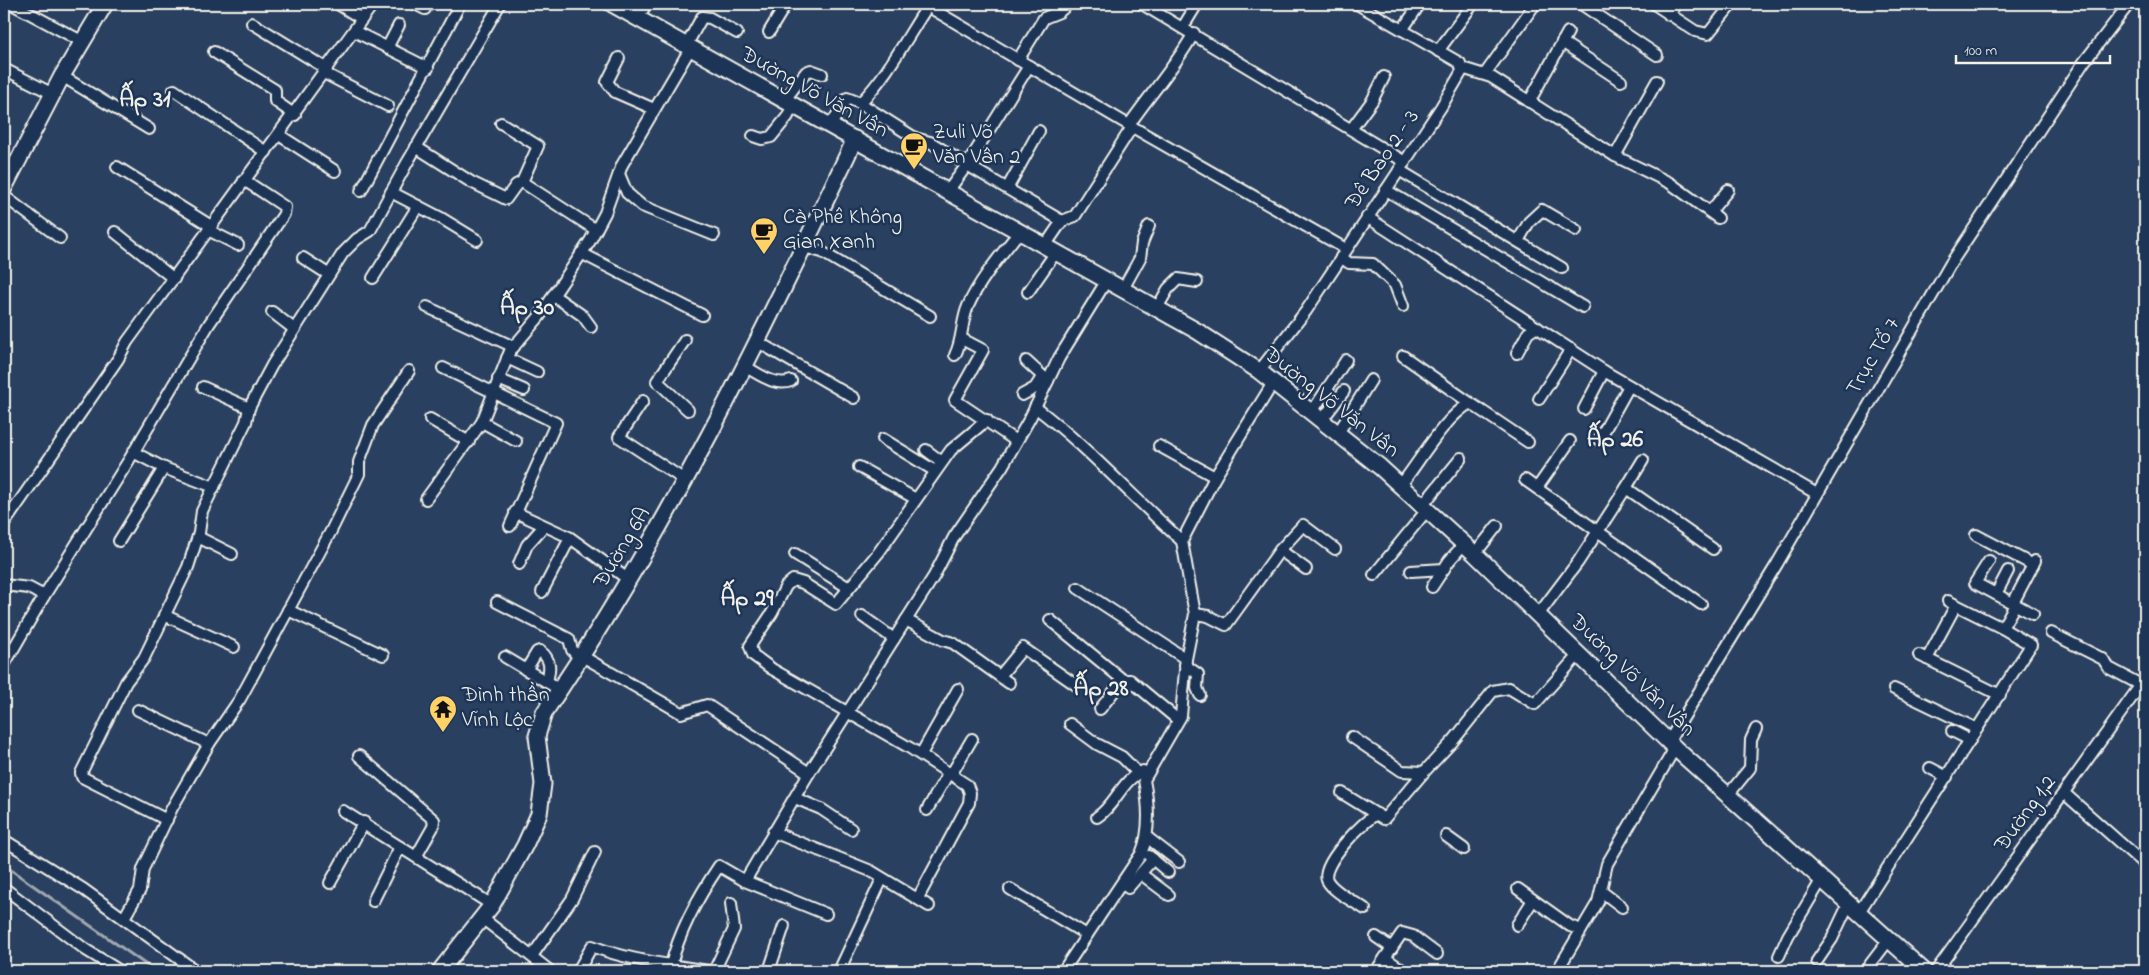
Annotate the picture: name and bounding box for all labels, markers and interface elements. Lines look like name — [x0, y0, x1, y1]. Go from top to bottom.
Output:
scale bar — [1956, 32, 2110, 64]
street label: Đường Võ Văn Vân — [733, 39, 894, 148]
text: 100 m — [1964, 40, 1997, 62]
district label: Ấp 31 — [119, 80, 171, 118]
street label: Đê Bao 2 - 3 — [1337, 104, 1428, 217]
place label: Zuli Võ Văn Vân 2 — [932, 117, 1020, 174]
cafe icon: Zuli Võ Văn Vân 2 — [899, 131, 929, 170]
place label: Cà Phê Không Gian Xanh — [783, 202, 902, 259]
cafe icon: Cà Phê Không Gian Xanh — [749, 216, 779, 255]
district label: Ấp 30 — [500, 288, 555, 326]
street label: Trục Tổ 7 — [1839, 312, 1909, 402]
street label: Đường Võ Văn Vân — [1255, 339, 1406, 467]
district label: Ấp 26 — [1587, 420, 1644, 458]
street label: Đường 6A — [586, 501, 661, 596]
district label: Ấp 29 — [721, 579, 774, 617]
street label: Đường Võ Văn Vân — [1560, 607, 1702, 745]
district label: Ấp 28 — [1074, 669, 1128, 707]
place label: Đình thần Vĩnh Lộc — [461, 680, 549, 737]
temple icon: Đình thần Vĩnh Lộc — [428, 694, 458, 733]
street label: Đường 1,2 — [1987, 769, 2066, 860]

